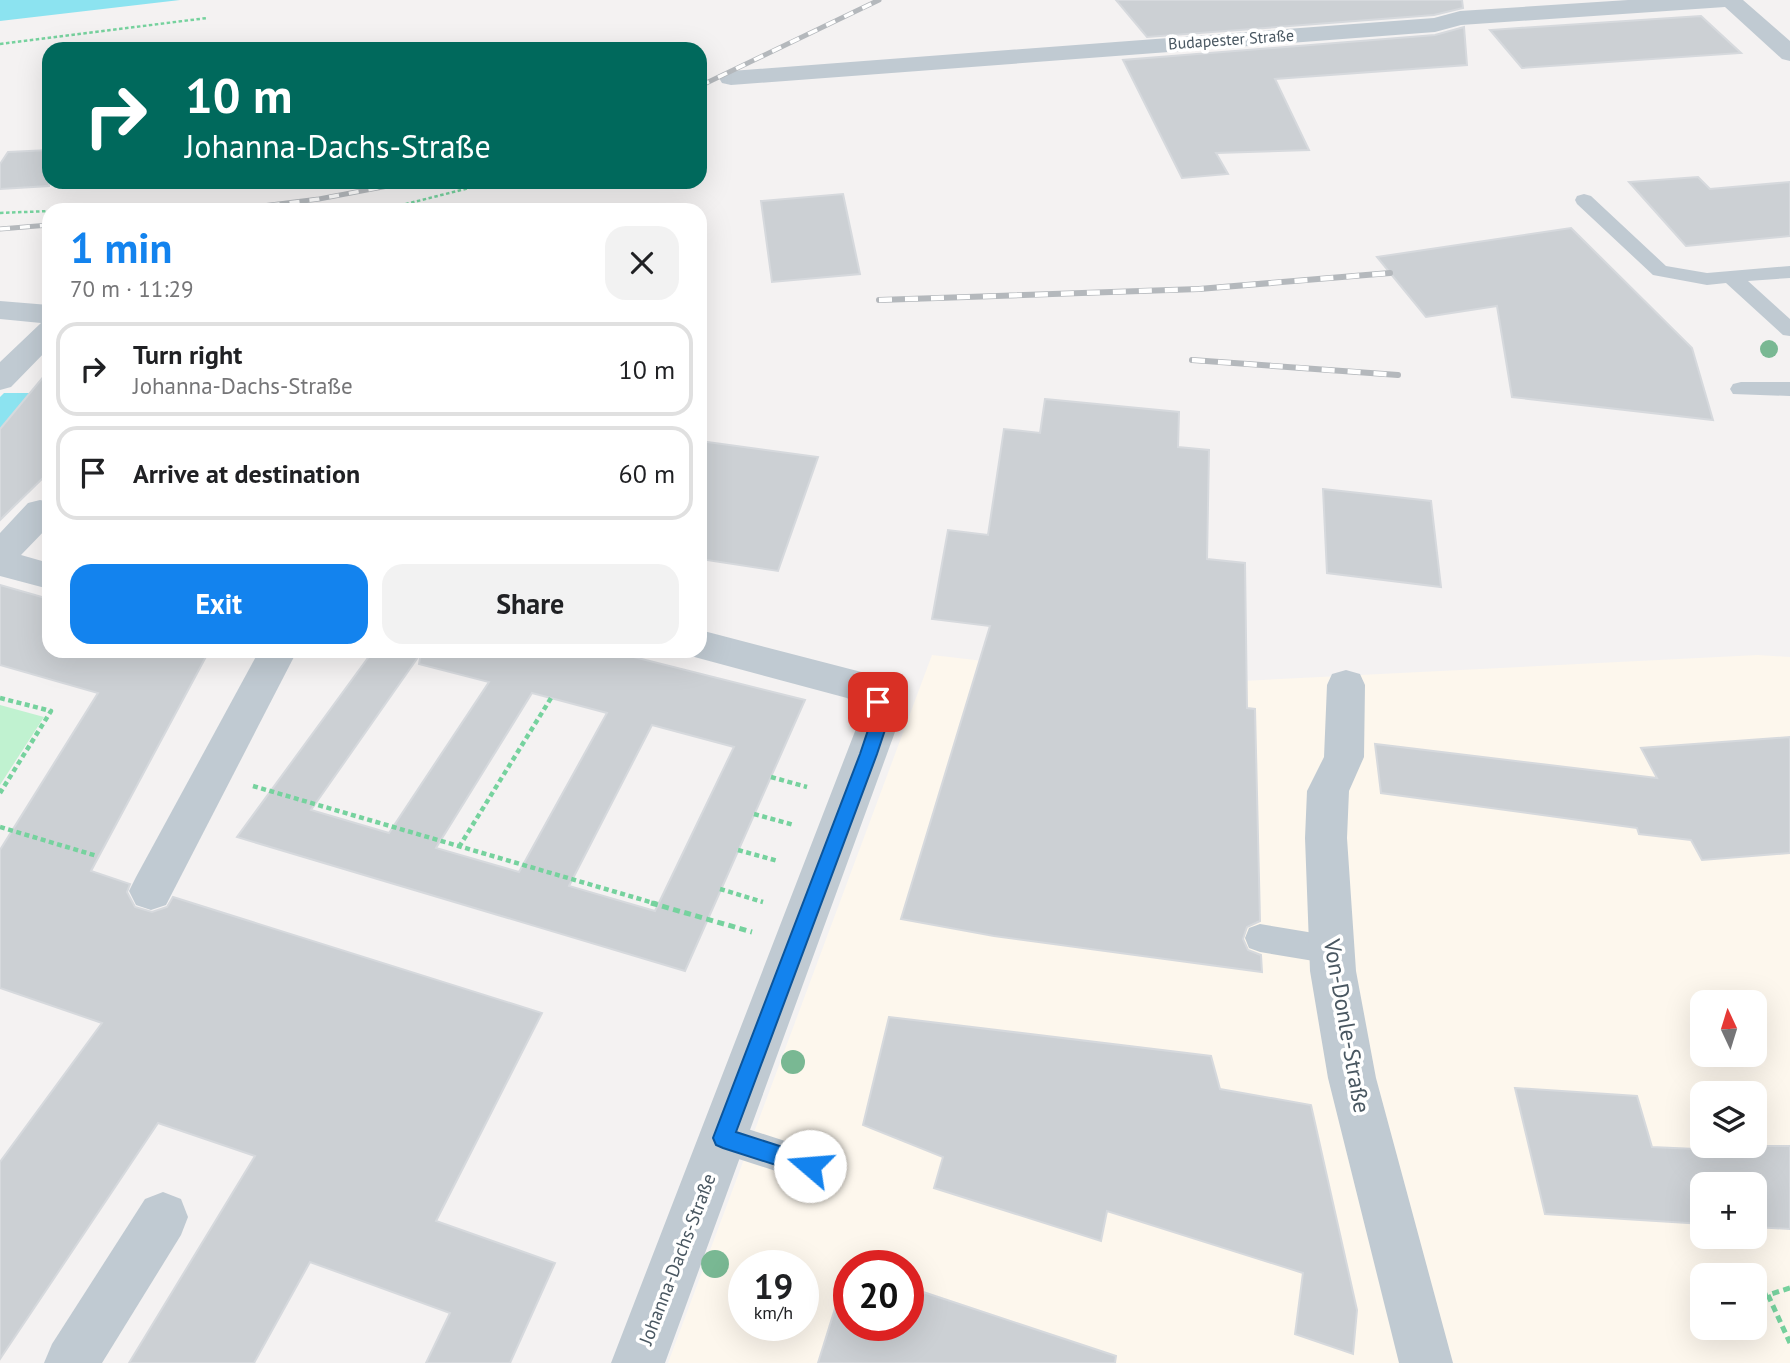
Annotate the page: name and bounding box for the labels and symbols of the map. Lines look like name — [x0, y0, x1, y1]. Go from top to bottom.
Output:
street label: Budapester Straße — [1167, 25, 1295, 53]
pin — [848, 672, 908, 732]
street label: Von-Donle-Straße — [1318, 936, 1377, 1115]
north arrow — [1690, 990, 1768, 1068]
position arrow — [773, 1129, 847, 1203]
street label: Johanna-Dachs-Straße — [633, 1170, 721, 1349]
speed limit sign: 20 — [833, 1250, 924, 1341]

